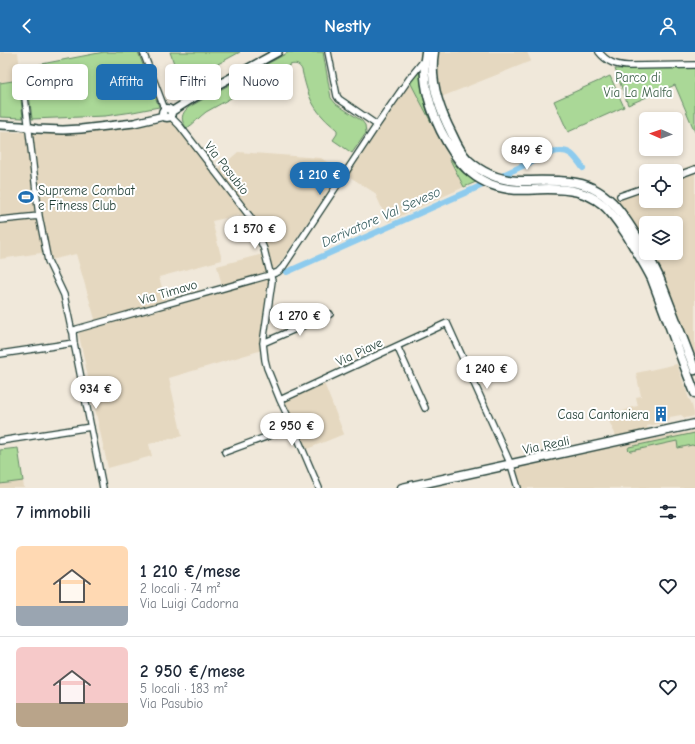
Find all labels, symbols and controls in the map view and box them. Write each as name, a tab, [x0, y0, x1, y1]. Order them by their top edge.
icon: back	[16, 15, 38, 37]
icon: person	[657, 15, 679, 37]
text: Nestly	[324, 16, 371, 37]
chip: Compra	[12, 64, 88, 100]
chip: Affitta	[96, 64, 157, 100]
chip: Filtri	[165, 64, 221, 100]
chip: Nuovo	[229, 64, 293, 100]
park label: Parco di Via La Malfa	[604, 70, 672, 100]
north arrow	[639, 112, 683, 156]
map controls	[639, 112, 683, 260]
pin: 849 €	[499, 137, 555, 171]
street label: Via Pasubio	[202, 138, 252, 198]
text: 849 €	[510, 142, 544, 157]
pin: 1 210 €	[283, 162, 357, 196]
button: locate	[639, 164, 683, 208]
text: 1 210 €	[299, 167, 341, 182]
place label: Supreme Combat e Fitness Club	[38, 183, 136, 213]
water label: Derivatore Val Seveso	[319, 183, 443, 251]
sports icon: Supreme Combat e Fitness Club	[17, 188, 35, 206]
pin: 1 570 €	[218, 216, 292, 250]
button: layers	[639, 216, 683, 260]
text: 1 570 €	[233, 221, 277, 236]
street label: Via Timavo	[137, 276, 199, 308]
pin: 1 270 €	[263, 303, 337, 337]
text: 1 270 €	[279, 308, 321, 323]
street label: Via Piave	[333, 335, 385, 369]
pin: 1 240 €	[450, 356, 524, 390]
text: 1 240 €	[466, 361, 508, 376]
pin: 934 €	[68, 376, 124, 410]
text: 934 €	[80, 381, 112, 396]
building icon: Casa Cantoniera	[652, 405, 670, 423]
place label: Casa Cantoniera	[558, 407, 649, 422]
pin: 2 950 €	[255, 413, 329, 447]
text: 2 950 €	[269, 418, 315, 433]
street label: Via Reali	[521, 433, 571, 457]
icon: filters	[657, 501, 679, 523]
text: 7 immobili	[16, 503, 91, 522]
icon: home	[48, 562, 96, 610]
text: 1 210 €/mese	[140, 562, 240, 581]
icon: heart	[657, 575, 679, 597]
text: 2 locali · 74 m²	[140, 581, 220, 596]
text: Via Luigi Cadorna	[140, 596, 239, 611]
text: 2 950 €/mese	[140, 662, 245, 681]
icon: home	[48, 663, 96, 711]
icon: heart	[657, 676, 679, 698]
text: 5 locali · 183 m²	[140, 681, 228, 696]
text: Via Pasubio	[140, 696, 203, 711]

